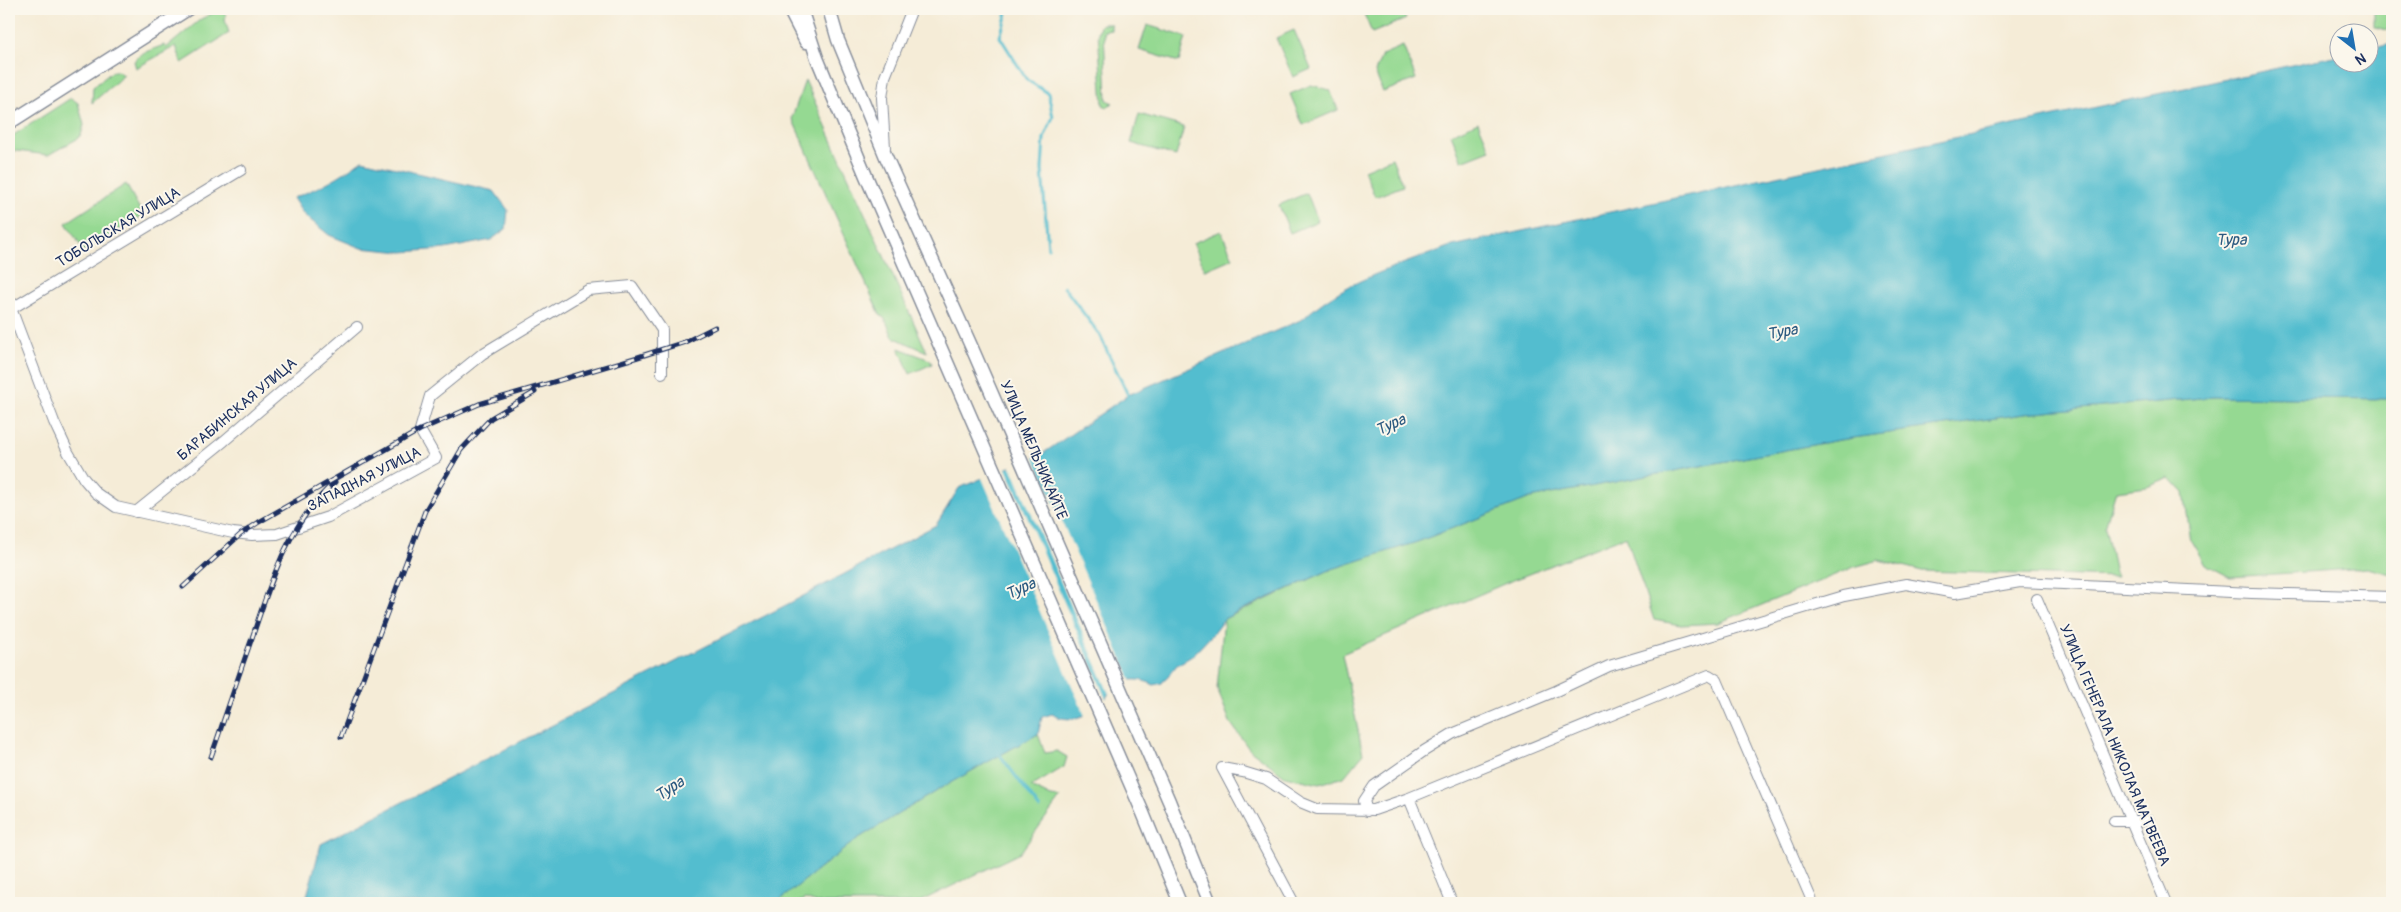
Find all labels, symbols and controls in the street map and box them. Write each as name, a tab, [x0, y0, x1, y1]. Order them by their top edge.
north arrow	[2328, 22, 2378, 72]
text: N	[2352, 49, 2369, 68]
street label: ТОБОЛЬСКАЯ УЛИЦА	[53, 183, 184, 272]
water label: Тура	[2216, 230, 2248, 250]
water label: Тура	[1765, 319, 1801, 345]
street label: БАРАБИНСКАЯ УЛИЦА	[174, 354, 301, 465]
street label: УЛИЦА МЕЛЬНИКАЙТЕ	[996, 378, 1072, 523]
water label: Тура	[1372, 409, 1410, 440]
street label: ЗАПАДНАЯ УЛИЦА	[304, 442, 424, 516]
water label: Тура	[1002, 573, 1040, 604]
street label: УЛИЦА ГЕНЕРАЛА НИКОЛАЯ МАТВЕЕВА	[2055, 622, 2174, 869]
water label: Тура	[651, 771, 689, 806]

